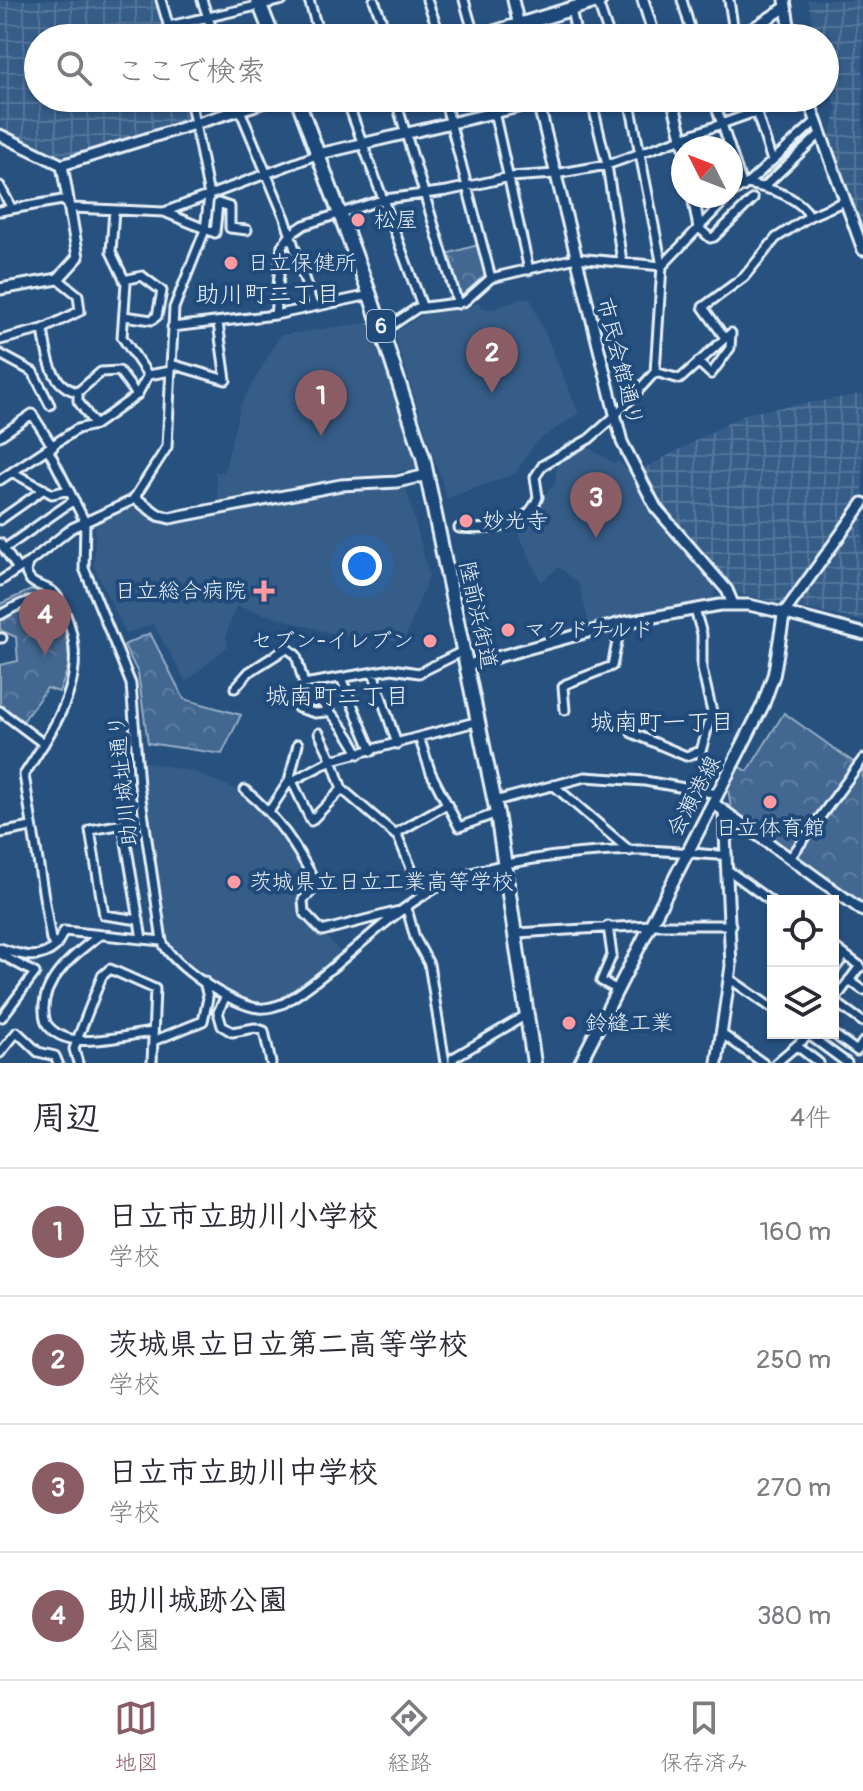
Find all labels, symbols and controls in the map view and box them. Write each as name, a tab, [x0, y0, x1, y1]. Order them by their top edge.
search box	[24, 24, 839, 112]
icon: search	[52, 46, 96, 90]
text: ここで検索	[116, 53, 266, 90]
north arrow	[671, 136, 743, 208]
place label: 松屋	[374, 206, 418, 234]
marker: 松屋	[349, 211, 367, 229]
place label: 日立保健所	[247, 249, 357, 277]
marker: 日立保健所	[222, 254, 240, 272]
district label: 助川町二丁目	[196, 280, 340, 309]
street label: 市民会館通り	[590, 295, 650, 429]
road number: 6	[367, 310, 395, 342]
pin: 2	[466, 327, 518, 393]
pin: 1	[295, 370, 347, 436]
pin: 3	[570, 472, 622, 538]
place label: 妙光寺	[482, 507, 548, 535]
marker: 妙光寺	[457, 512, 475, 530]
your location	[342, 546, 382, 586]
street label: 陸前浜街道	[453, 558, 503, 672]
place label: 日立総合病院	[114, 577, 246, 605]
marker: 日立総合病院	[253, 580, 275, 602]
pin: 4	[19, 589, 71, 655]
place label: マクドナルド	[524, 616, 654, 644]
marker: マクドナルド	[499, 621, 517, 639]
place label: セブン-イレブン	[251, 627, 414, 655]
marker: セブン-イレブン	[421, 632, 439, 650]
district label: 城南町二丁目	[265, 682, 409, 711]
district label: 城南町一丁目	[590, 708, 734, 737]
street label: 助川城址通り	[102, 713, 144, 847]
street label: 会瀬港線	[661, 751, 727, 841]
marker: 日立体育館	[761, 793, 779, 811]
place label: 日立体育館	[715, 814, 825, 842]
place label: 茨城県立日立工業高等学校	[250, 868, 514, 896]
marker: 茨城県立日立工業高等学校	[225, 873, 243, 891]
map controls	[767, 895, 839, 1039]
button: locate	[767, 895, 839, 967]
button: layers	[767, 967, 839, 1039]
place label: 鈴縫工業	[585, 1009, 673, 1037]
marker: 鈴縫工業	[560, 1014, 578, 1032]
text: 周辺	[32, 1097, 100, 1140]
text: 4件	[790, 1102, 831, 1134]
text: 日立市立助川小学校	[108, 1198, 378, 1235]
text: 1	[53, 1216, 63, 1248]
text: 160 m	[759, 1216, 831, 1248]
text: 学校	[108, 1241, 160, 1273]
text: 茨城県立日立第二高等学校	[108, 1326, 468, 1363]
text: 2	[51, 1344, 65, 1376]
text: 250 m	[756, 1344, 831, 1376]
text: 学校	[108, 1369, 160, 1401]
text: 日立市立助川中学校	[108, 1454, 378, 1491]
text: 3	[51, 1472, 65, 1504]
text: 270 m	[756, 1472, 831, 1504]
text: 学校	[108, 1497, 160, 1529]
text: 助川城跡公園	[108, 1582, 288, 1619]
text: 4	[50, 1600, 66, 1632]
text: 380 m	[757, 1600, 831, 1632]
text: 公園	[108, 1625, 160, 1657]
tab: 地図	[114, 1696, 159, 1777]
tab: 経路	[387, 1696, 432, 1777]
tab: 保存済み	[660, 1696, 749, 1777]

